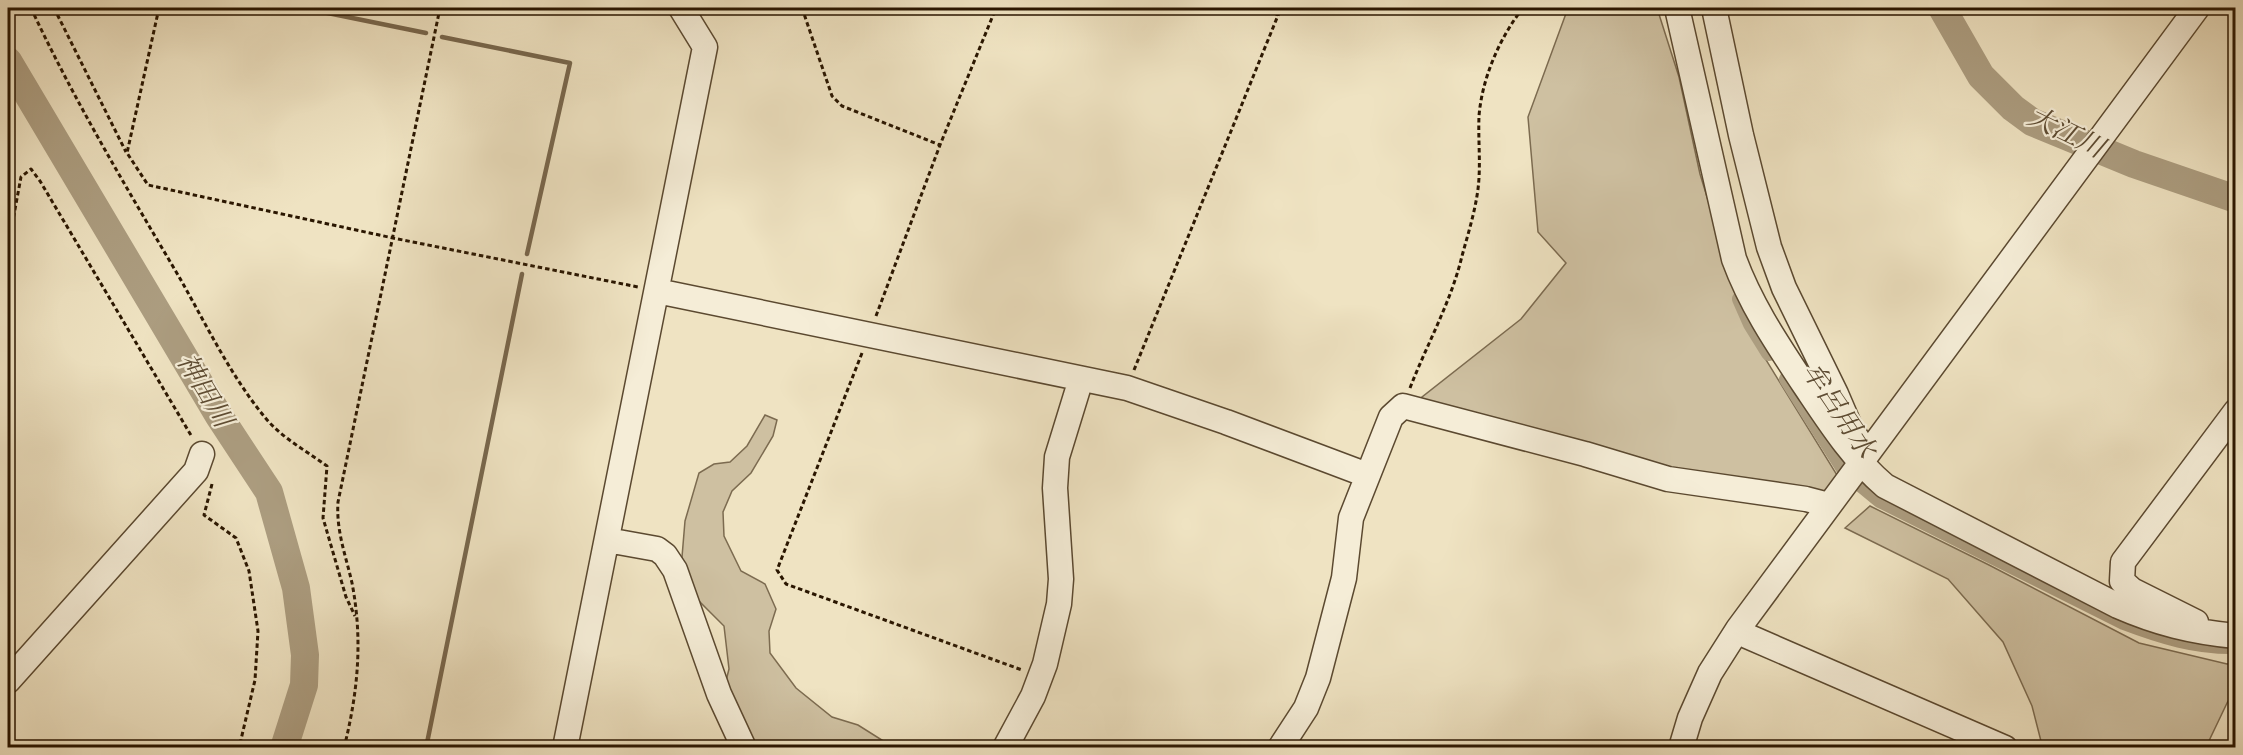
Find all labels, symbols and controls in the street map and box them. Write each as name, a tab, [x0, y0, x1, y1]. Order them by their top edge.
water label: 大江川	[2020, 99, 2113, 171]
water label: 神田川	[165, 347, 242, 439]
water label: 牟呂用水	[1791, 356, 1885, 470]

